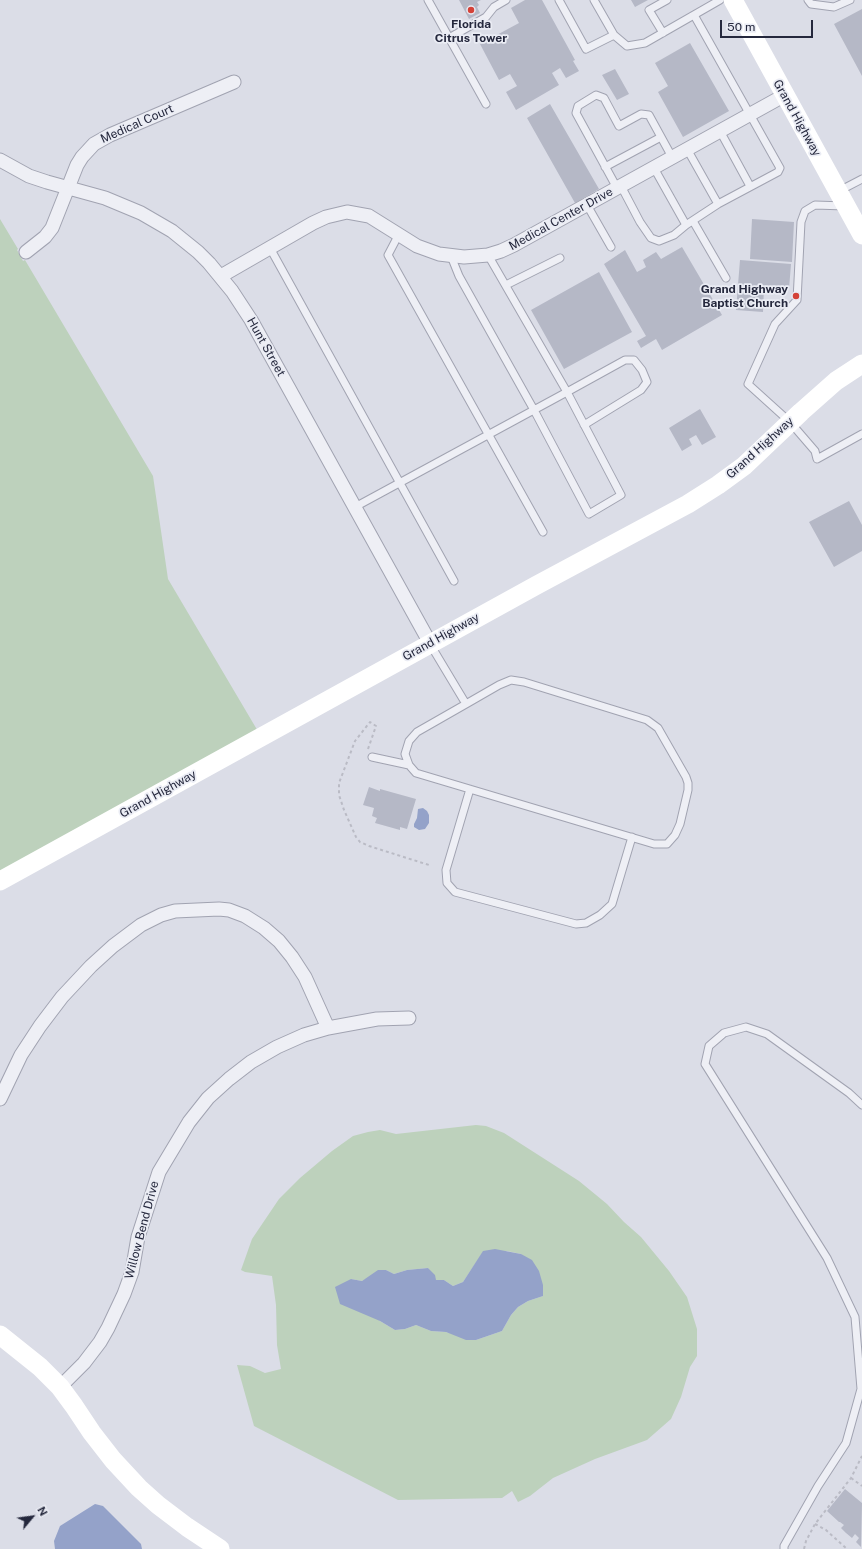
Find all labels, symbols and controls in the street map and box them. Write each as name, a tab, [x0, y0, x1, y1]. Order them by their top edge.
marker: Florida Citrus Tower	[466, 5, 476, 15]
scale bar	[722, 12, 815, 38]
place label: Florida Citrus Tower	[435, 17, 507, 45]
text: 50 m	[727, 20, 755, 34]
street label: Grand Highway	[770, 77, 824, 159]
street label: Medical Court	[98, 101, 176, 147]
street label: Medical Center Drive	[507, 184, 615, 254]
place label: Grand Highway Baptist Church	[701, 282, 788, 310]
marker: Grand Highway Baptist Church	[791, 291, 801, 301]
street label: Hunt Street	[244, 315, 288, 379]
street label: Grand Highway	[723, 414, 797, 482]
street label: Grand Highway	[400, 610, 482, 664]
street label: Grand Highway	[117, 767, 199, 821]
street label: Willow Bend Drive	[122, 1179, 162, 1281]
north arrow	[12, 1497, 52, 1537]
text: N	[35, 1505, 50, 1518]

